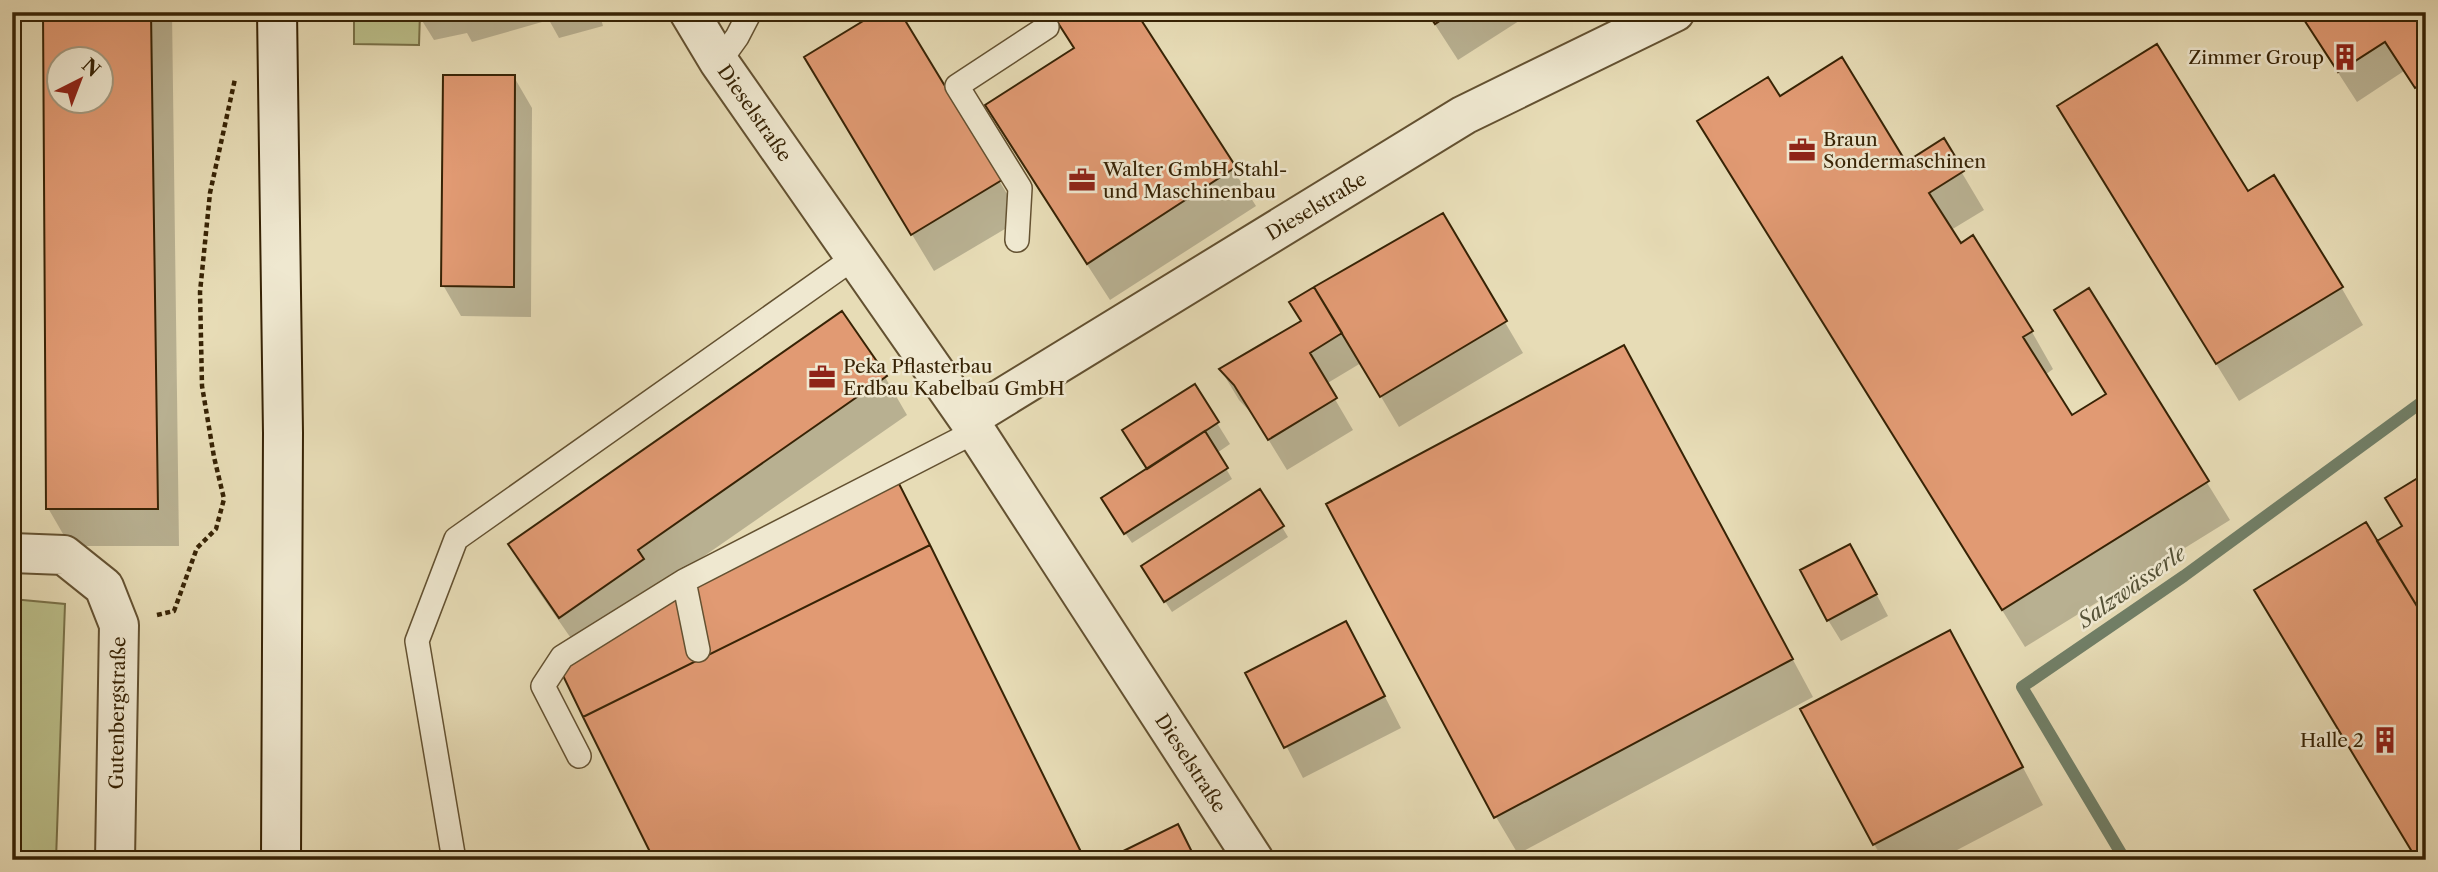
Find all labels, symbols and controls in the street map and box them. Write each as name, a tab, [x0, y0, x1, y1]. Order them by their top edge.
building icon: Zimmer Group	[2330, 42, 2360, 72]
north arrow	[46, 46, 116, 116]
place label: Zimmer Group	[2189, 46, 2324, 69]
text: N	[77, 54, 105, 82]
street label: Dieselstraße	[713, 60, 796, 166]
place label: Braun Sondermaschinen	[1823, 128, 1986, 173]
office icon: Braun Sondermaschinen	[1787, 135, 1817, 165]
place label: Walter GmbH Stahl- und Maschinenbau	[1102, 158, 1288, 203]
office icon: Walter GmbH Stahl- und Maschinenbau	[1067, 165, 1097, 195]
street label: Dieselstraße	[1262, 167, 1371, 245]
place label: Peka Pflasterbau Erdbau Kabelbau GmbH	[843, 355, 1065, 400]
office icon: Peka Pflasterbau Erdbau Kabelbau GmbH	[807, 362, 837, 392]
water label: Salzwässerle	[2071, 540, 2191, 634]
street label: Gutenbergstraße	[105, 636, 130, 790]
street label: Dieselstraße	[1150, 710, 1231, 817]
building icon: Halle 2	[2370, 725, 2400, 755]
place label: Halle 2	[2300, 729, 2364, 752]

